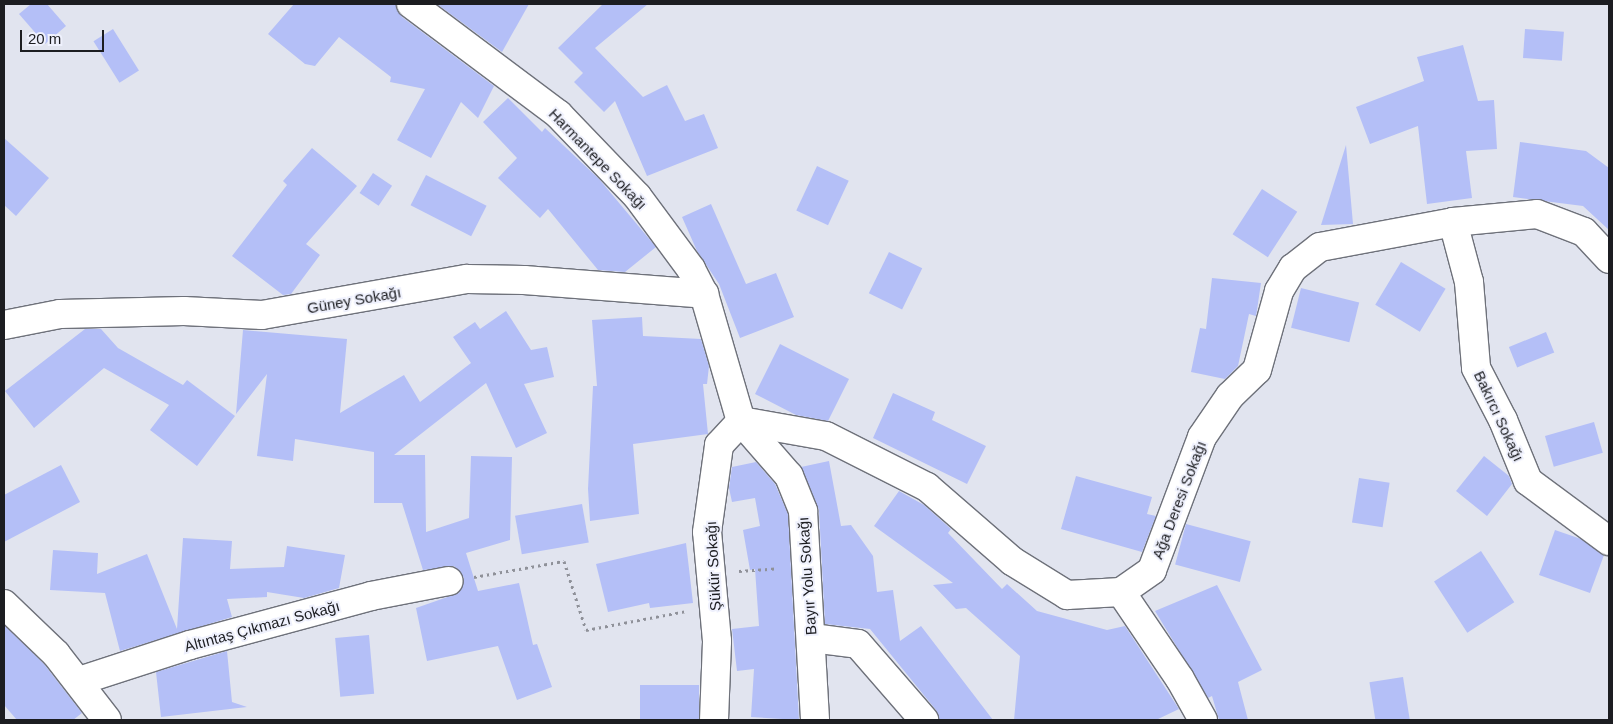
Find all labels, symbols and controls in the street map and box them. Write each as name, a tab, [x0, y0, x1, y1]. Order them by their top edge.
scale bar	[22, 20, 106, 52]
text: 20 m	[28, 30, 61, 47]
street label: Harmantepe Sokağı	[545, 105, 651, 213]
street label: Güney Sokağı	[306, 283, 402, 317]
street label: Bakırcı Sokağı	[1470, 368, 1528, 464]
street label: Ağa Deresi Sokağı	[1148, 438, 1210, 562]
street label: Bayır Yolu Sokağı	[794, 516, 820, 636]
street label: Şükür Sokağı	[702, 521, 724, 611]
street label: Altıntaş Çıkmazı Sokağı	[182, 597, 342, 655]

